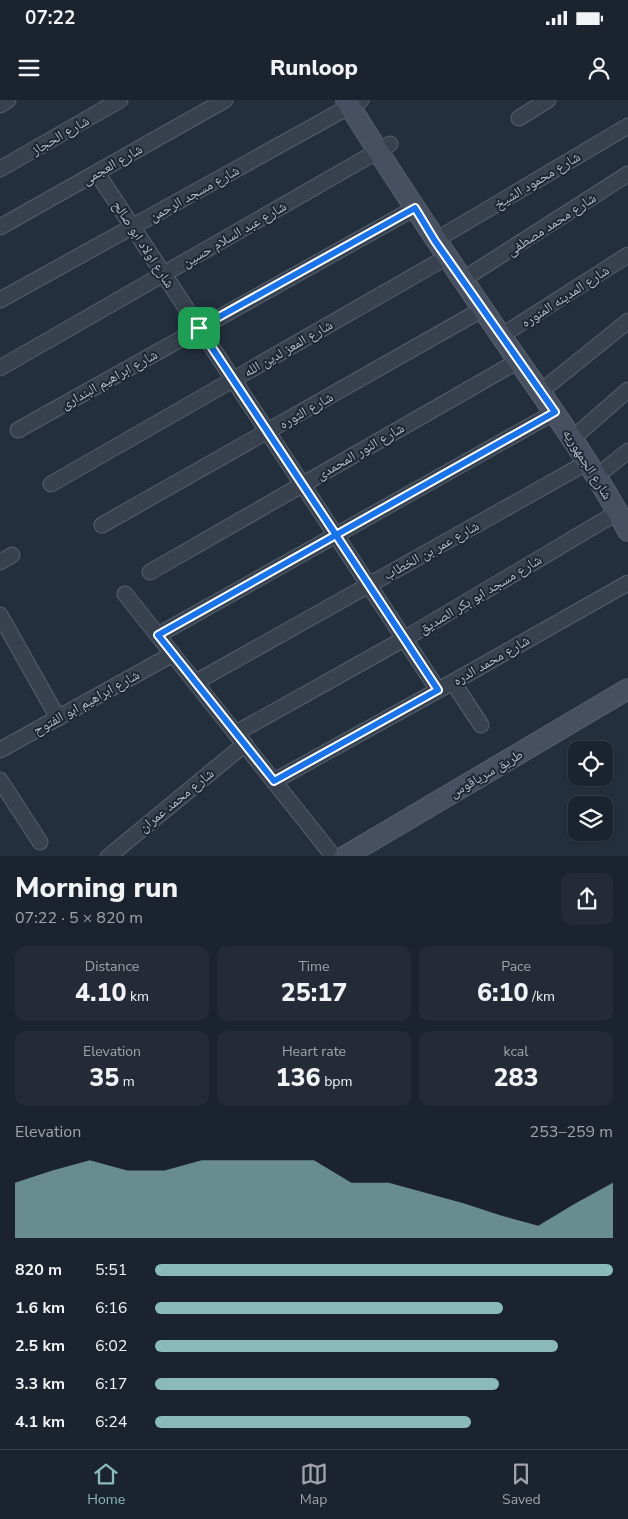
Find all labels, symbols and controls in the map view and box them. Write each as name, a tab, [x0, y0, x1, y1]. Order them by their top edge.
text: 07:22	[25, 5, 75, 31]
text: Runloop	[270, 53, 358, 83]
icon: menu	[15, 54, 43, 82]
icon: person	[585, 54, 613, 82]
street label: شارع الحجاز	[27, 111, 93, 160]
street label: شارع العجمى	[78, 139, 146, 189]
street label: شارع محمود الشيخ	[491, 147, 584, 214]
street label: شارع مسجد الرحمن	[146, 161, 243, 226]
street label: شارع محمد مصطفى	[503, 188, 600, 260]
street label: شارع اولاد ابو صالح	[108, 197, 179, 292]
street label: شارع عبد السلام حسين	[179, 197, 290, 272]
street label: شارع المدينه المنوره	[517, 261, 613, 332]
pin	[178, 307, 220, 349]
icon: arrive	[185, 314, 213, 342]
street label: شارع المعز لدين الله	[240, 315, 336, 382]
street label: شارع ابراهيم البندارى	[57, 345, 161, 414]
street label: شارع الثوره	[276, 387, 337, 433]
street label: شارع النور المحمدى	[313, 419, 408, 484]
street label: شارع الجمهوريه	[558, 425, 617, 503]
street label: شارع عمر بن الخطاب	[380, 516, 483, 585]
street label: شارع مسجد ابو بكر الصديق	[415, 550, 545, 639]
street label: شارع محمد الدره	[449, 631, 533, 690]
street label: شارع ابراهيم ابو الفتوح	[30, 665, 143, 740]
map controls	[568, 741, 613, 841]
button: locate	[568, 741, 613, 786]
street label: طريق سرياقوس	[446, 745, 527, 802]
street label: شارع محمد عمران	[135, 764, 218, 837]
button: layers	[568, 796, 613, 841]
text: Morning run	[15, 869, 178, 907]
button: share	[561, 873, 613, 925]
text: 07:22 · 5 × 820 m	[15, 907, 143, 929]
text: Distance	[85, 957, 139, 976]
text: Time	[298, 957, 330, 976]
text: Pace	[501, 957, 531, 976]
text: 4.10	[75, 976, 126, 1010]
text: 25:17	[281, 976, 347, 1010]
text: 6:10	[477, 976, 529, 1010]
text: km	[126, 987, 149, 1006]
text: /km	[529, 987, 555, 1006]
text: Elevation	[83, 1042, 141, 1061]
text: Heart rate	[282, 1042, 346, 1061]
text: kcal	[504, 1042, 528, 1061]
text: 35	[89, 1061, 119, 1095]
text: 136	[276, 1061, 321, 1095]
text: 283	[493, 1061, 539, 1095]
text: m	[119, 1072, 135, 1091]
text: bpm	[321, 1072, 352, 1091]
text: Elevation	[15, 1121, 81, 1143]
text: 253–259 m	[530, 1121, 613, 1143]
text: 820 m	[15, 1259, 62, 1281]
text: 5:51	[95, 1259, 127, 1281]
text: 1.6 km	[15, 1297, 65, 1319]
text: 6:16	[95, 1297, 127, 1319]
text: 2.5 km	[15, 1335, 65, 1357]
text: 6:02	[95, 1335, 127, 1357]
text: 3.3 km	[15, 1373, 65, 1395]
text: 6:17	[95, 1373, 127, 1395]
text: 4.1 km	[15, 1411, 65, 1433]
text: 6:24	[95, 1411, 127, 1433]
tab: Home	[87, 1460, 125, 1509]
tab: Map	[300, 1460, 328, 1509]
tab: Saved	[502, 1460, 541, 1509]

